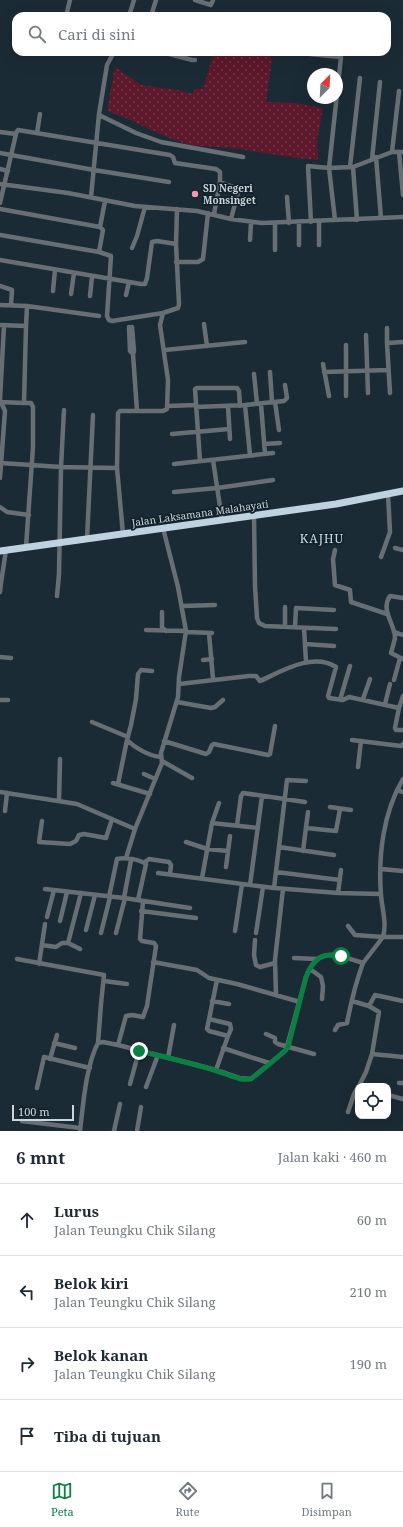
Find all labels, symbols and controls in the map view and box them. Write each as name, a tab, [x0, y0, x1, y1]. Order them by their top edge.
search box	[12, 12, 391, 56]
icon: search	[26, 23, 48, 45]
text: Cari di sini	[58, 24, 135, 44]
north arrow	[307, 68, 343, 104]
place label: SD Negeri Monsinget	[203, 181, 256, 207]
marker: SD Negeri Monsinget	[190, 189, 200, 199]
street label: Jalan Laksamana Malahayati	[130, 496, 270, 530]
district label: KAJHU	[300, 530, 344, 547]
route start	[332, 947, 350, 965]
route end	[130, 1042, 148, 1060]
map controls	[355, 1083, 391, 1119]
button: locate	[355, 1083, 391, 1119]
scale bar	[12, 1103, 74, 1122]
text: 100 m	[18, 1104, 50, 1119]
text: 6 mnt	[16, 1146, 65, 1169]
text: Jalan kaki · 460 m	[278, 1148, 387, 1166]
text: Lurus	[54, 1201, 99, 1221]
icon: ahead	[16, 1209, 38, 1231]
text: 60 m	[357, 1211, 387, 1229]
text: Jalan Teungku Chik Silang	[54, 1221, 216, 1239]
text: Belok kiri	[54, 1273, 129, 1293]
icon: left	[16, 1281, 38, 1303]
text: 210 m	[350, 1283, 387, 1301]
text: Jalan Teungku Chik Silang	[54, 1293, 216, 1311]
text: Belok kanan	[54, 1345, 148, 1365]
icon: right	[16, 1353, 38, 1375]
text: 190 m	[350, 1355, 387, 1373]
text: Jalan Teungku Chik Silang	[54, 1365, 216, 1383]
icon: arrive	[16, 1425, 38, 1447]
text: Tiba di tujuan	[54, 1426, 161, 1446]
tab: Peta	[51, 1480, 74, 1519]
tab: Rute	[176, 1480, 200, 1519]
tab: Disimpan	[302, 1480, 352, 1519]

